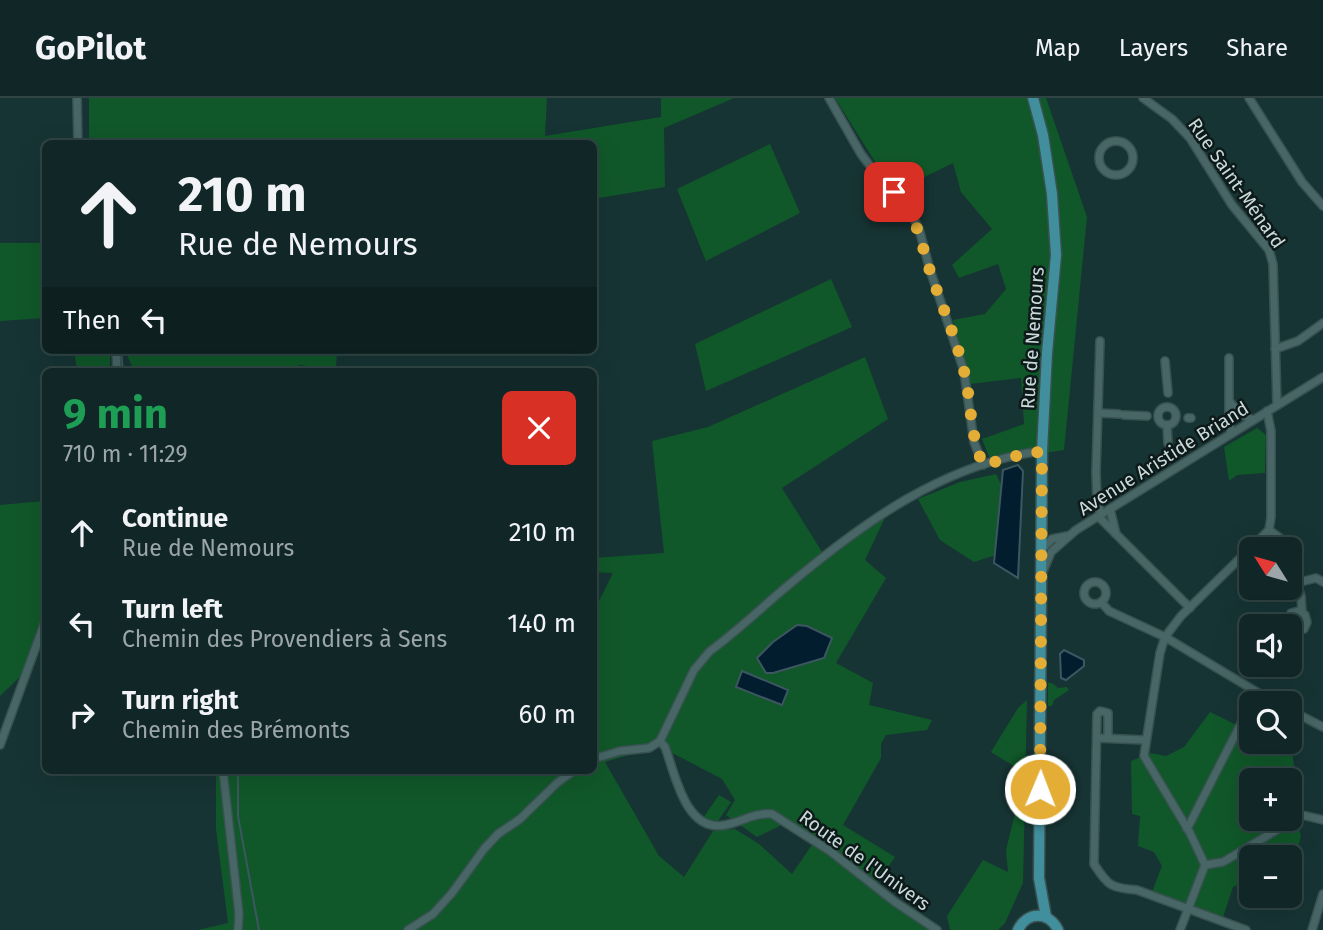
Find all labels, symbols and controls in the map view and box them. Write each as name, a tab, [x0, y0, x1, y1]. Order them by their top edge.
text: GoPilot	[35, 28, 146, 68]
text: Map	[1035, 34, 1081, 62]
text: Layers	[1119, 34, 1188, 62]
text: Share	[1226, 34, 1288, 62]
street label: Rue Saint-Ménard	[1183, 114, 1290, 253]
pin	[864, 162, 924, 222]
text: 210 m	[178, 165, 307, 224]
icon: ahead	[63, 168, 154, 259]
icon: arrive	[875, 173, 913, 211]
text: Rue de Nemours	[178, 225, 418, 263]
street label: Rue de Nemours	[1016, 266, 1049, 410]
icon: left	[135, 301, 173, 339]
text: Then	[63, 305, 121, 336]
text: 9 min	[63, 389, 168, 439]
button: close	[502, 391, 576, 465]
street label: Avenue Aristide Briand	[1074, 397, 1253, 520]
text: 710 m · 11:29	[63, 440, 187, 468]
text: Continue	[122, 503, 228, 534]
icon: ahead	[63, 514, 101, 552]
text: 210 m	[509, 517, 576, 548]
text: Rue de Nemours	[122, 534, 294, 562]
north arrow	[1239, 537, 1302, 600]
map controls	[1239, 537, 1302, 908]
text: Turn left	[122, 594, 223, 625]
icon: left	[63, 605, 101, 643]
text: 140 m	[507, 608, 576, 639]
button: sound	[1239, 614, 1302, 677]
text: Chemin des Provendiers à Sens	[122, 625, 447, 653]
text: Turn right	[122, 685, 239, 716]
button: search	[1239, 691, 1302, 754]
icon: right	[63, 696, 101, 734]
text: 60 m	[518, 699, 576, 730]
text: Chemin des Brémonts	[122, 716, 350, 744]
position arrow	[1003, 752, 1077, 826]
button: +	[1239, 768, 1302, 831]
street label: Route de l'Univers	[795, 805, 935, 916]
button: −	[1239, 845, 1302, 908]

